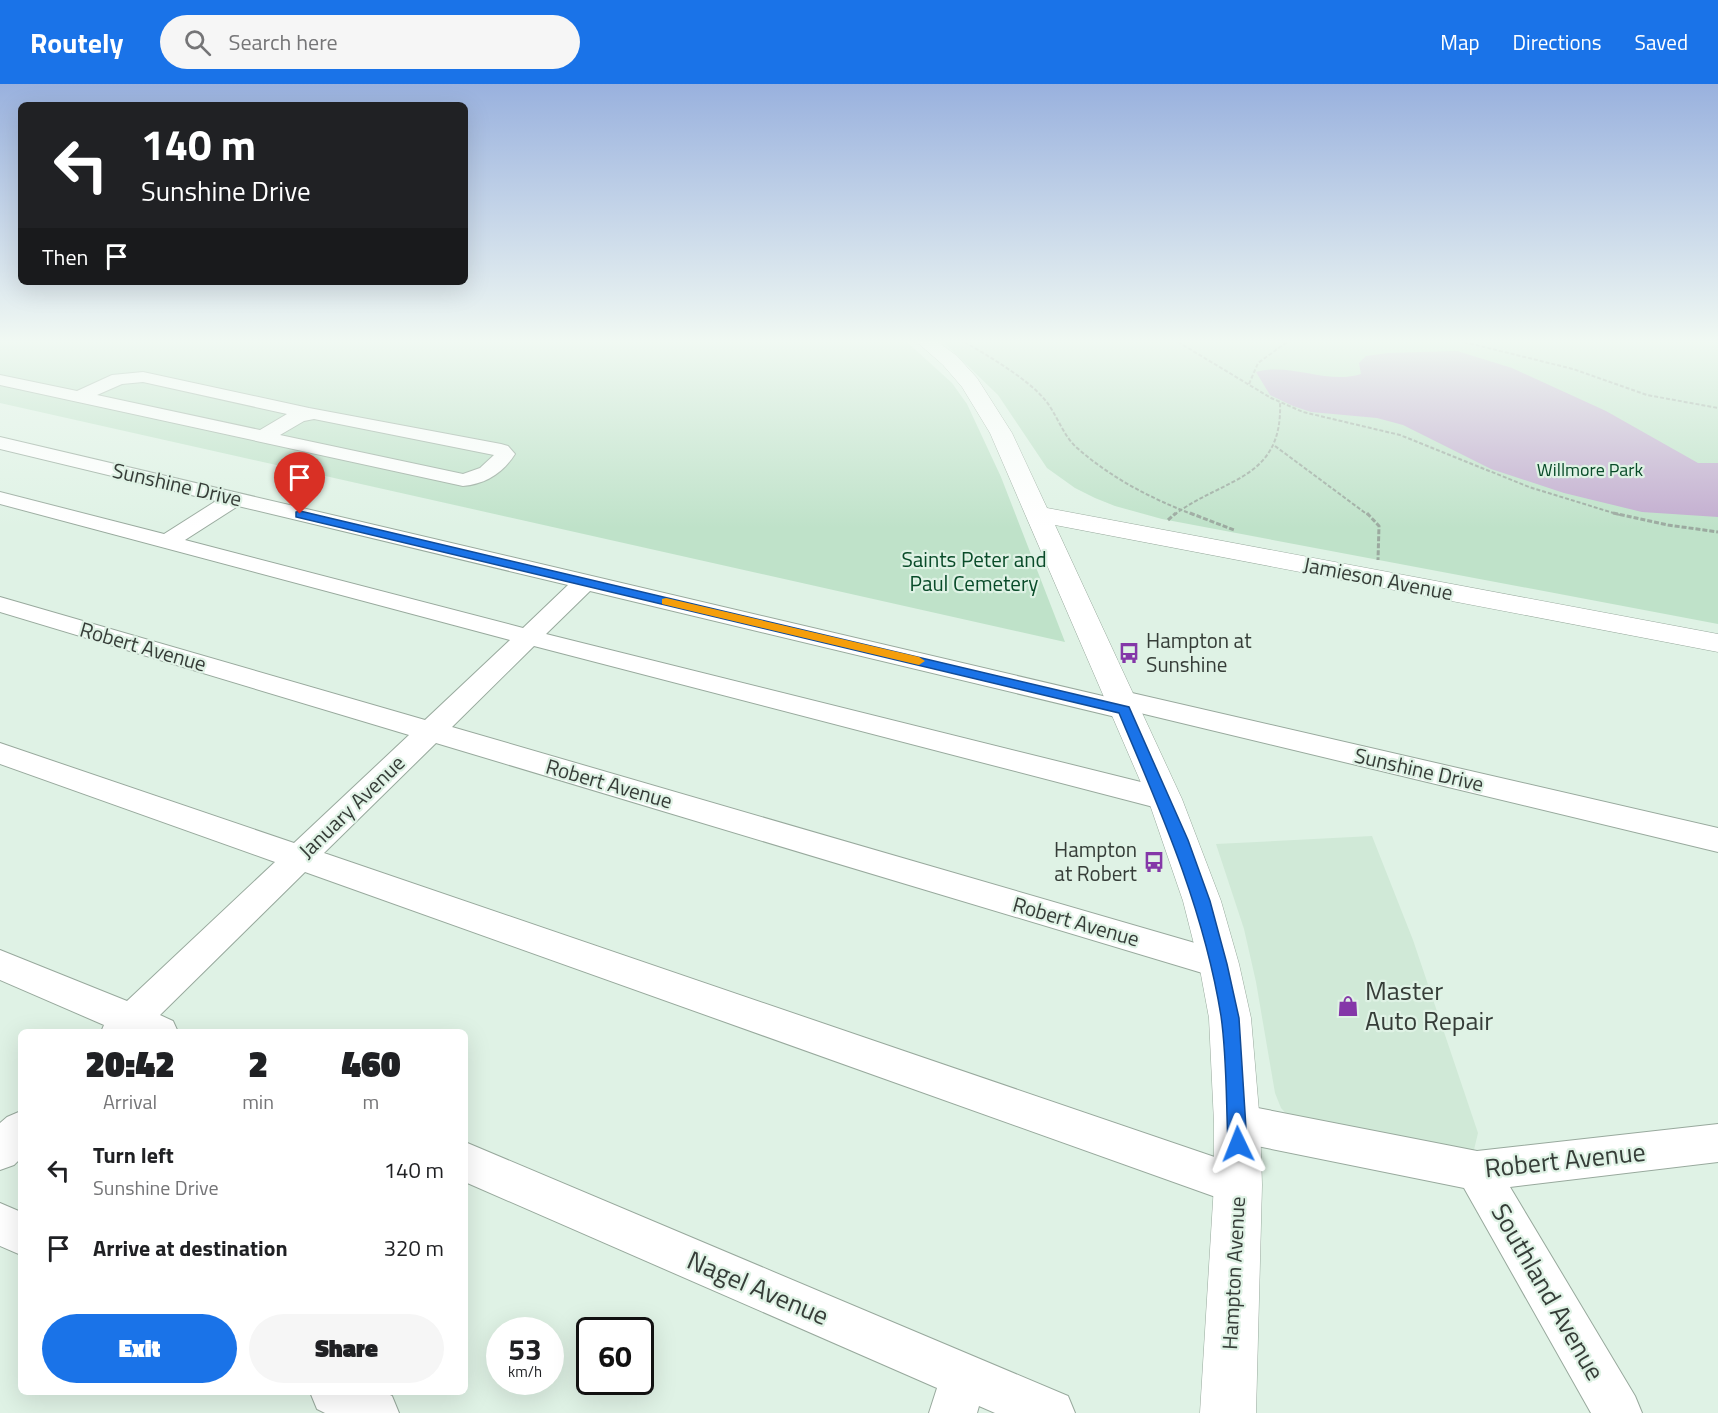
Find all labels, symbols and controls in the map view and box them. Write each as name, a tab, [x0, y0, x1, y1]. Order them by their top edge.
search box	[160, 15, 580, 69]
text: Routely	[30, 21, 124, 64]
text: Search here	[229, 25, 338, 59]
icon: search	[181, 26, 214, 59]
text: Map	[1440, 26, 1480, 58]
text: Directions	[1513, 26, 1602, 58]
text: Saved	[1635, 26, 1688, 58]
text: 140 m	[141, 112, 256, 176]
icon: left	[42, 126, 120, 204]
text: Sunshine Drive	[141, 170, 311, 211]
text: Then	[42, 240, 88, 274]
icon: arrive	[100, 240, 133, 273]
pin	[274, 452, 325, 514]
street label: Sunshine Drive	[109, 454, 245, 514]
park label: Willmore Park	[1537, 456, 1644, 483]
icon: arrive	[283, 461, 316, 494]
park label: Saints Peter and Paul Cemetery	[901, 543, 1047, 599]
street label: Jamieson Avenue	[1301, 548, 1456, 608]
street label: Robert Avenue	[76, 613, 210, 679]
place label: Hampton at Sunshine	[1146, 624, 1252, 680]
bus stop icon: Hampton at Sunshine	[1117, 641, 1141, 665]
street label: Sunshine Drive	[1351, 739, 1487, 799]
street label: January Avenue	[291, 747, 412, 865]
street label: Robert Avenue	[542, 750, 676, 816]
place label: Hampton at Robert	[1054, 833, 1138, 889]
bus stop icon: Hampton at Robert	[1142, 850, 1166, 874]
street label: Robert Avenue	[1009, 888, 1143, 954]
place label: Master Auto Repair	[1365, 971, 1493, 1040]
shop icon: Master Auto Repair	[1336, 994, 1360, 1018]
text: 20:42	[85, 1036, 175, 1091]
text: 2	[248, 1036, 268, 1091]
text: 460	[341, 1036, 401, 1091]
text: Arrival	[103, 1086, 157, 1117]
text: min	[242, 1086, 274, 1117]
text: m	[363, 1086, 379, 1117]
position arrow	[1206, 1112, 1270, 1176]
street label: Robert Avenue	[1483, 1132, 1647, 1187]
text: Turn left	[93, 1138, 174, 1172]
text: 140 m	[384, 1153, 444, 1187]
icon: left	[42, 1154, 75, 1187]
text: Sunshine Drive	[93, 1172, 219, 1203]
street label: Hampton Avenue	[1213, 1196, 1253, 1350]
street label: Southland Avenue	[1482, 1196, 1615, 1387]
text: Arrive at destination	[93, 1231, 288, 1265]
text: 320 m	[384, 1231, 444, 1265]
icon: arrive	[42, 1232, 75, 1265]
street label: Nagel Avenue	[681, 1240, 835, 1335]
button: Exit	[42, 1314, 237, 1383]
button: Share	[249, 1314, 444, 1383]
speed limit sign: 60	[576, 1317, 654, 1395]
text: 53	[508, 1326, 542, 1372]
text: km/h	[508, 1360, 542, 1383]

